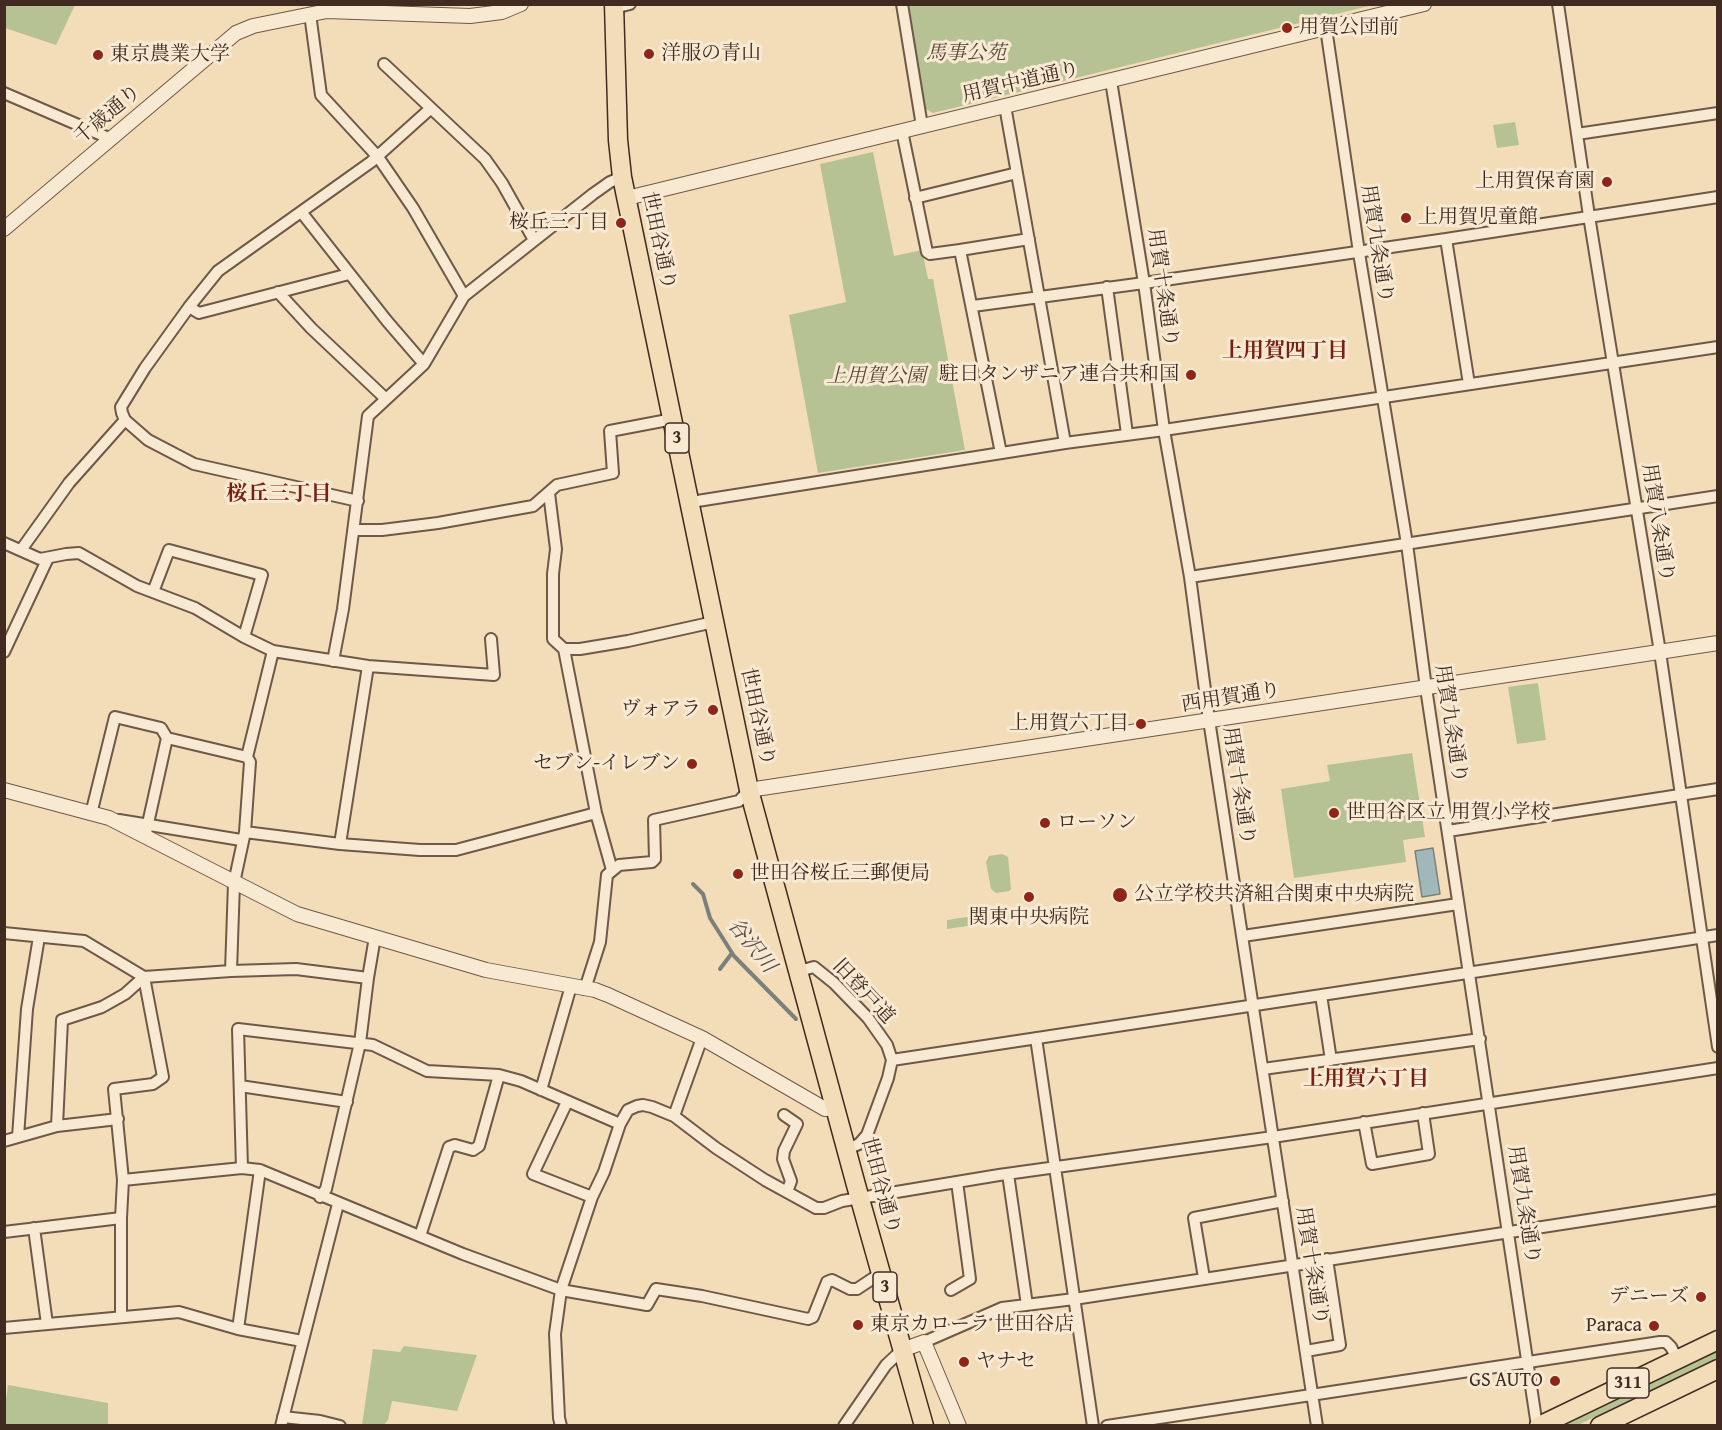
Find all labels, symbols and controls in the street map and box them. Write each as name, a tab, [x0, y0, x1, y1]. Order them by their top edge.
place label: 用賀公団前	[1299, 16, 1399, 40]
marker: 用賀公団前	[1280, 21, 1294, 35]
place label: 洋服の青山	[661, 42, 761, 66]
park label: 馬事公苑	[926, 42, 1006, 66]
place label: 東京農業大学	[110, 43, 230, 67]
marker: 洋服の青山	[642, 47, 656, 61]
marker: 東京農業大学	[91, 48, 105, 62]
street label: 用賀中道通り	[960, 58, 1082, 108]
street label: 千歳通り	[70, 80, 146, 150]
place label: 上用賀保育園	[1475, 170, 1595, 194]
marker: 上用賀保育園	[1600, 175, 1614, 189]
street label: 用賀九条通り	[1355, 183, 1397, 305]
street label: 世田谷通り	[636, 190, 680, 292]
place label: 上用賀児童館	[1418, 206, 1538, 230]
place label: 桜丘三丁目	[509, 211, 609, 235]
marker: 上用賀児童館	[1399, 211, 1413, 225]
marker: 桜丘三丁目	[614, 216, 628, 230]
street label: 用賀十条通り	[1142, 227, 1182, 349]
district label: 上用賀四丁目	[1222, 339, 1348, 365]
place label: 駐日タンザニア連合共和国	[939, 363, 1179, 387]
park label: 上用賀公園	[826, 365, 926, 389]
marker: 駐日タンザニア連合共和国	[1184, 368, 1198, 382]
road number: 3	[665, 423, 689, 453]
street label: 用賀八条通り	[1636, 462, 1678, 584]
district label: 桜丘三丁目	[227, 482, 331, 508]
street label: 用賀九条通り	[1429, 663, 1471, 785]
street label: 世田谷通り	[735, 666, 779, 768]
street label: 西用賀通り	[1180, 678, 1282, 718]
place label: ヴォアラ	[621, 698, 701, 722]
marker: ヴォアラ	[706, 703, 720, 717]
place label: 上用賀六丁目	[1009, 712, 1129, 736]
marker: 上用賀六丁目	[1134, 717, 1148, 731]
street label: 用賀十条通り	[1217, 725, 1259, 847]
place label: セブン-イレブン	[533, 752, 680, 776]
marker: セブン-イレブン	[685, 757, 699, 771]
place label: 世田谷区立 用賀小学校	[1346, 801, 1550, 825]
marker: 世田谷区立 用賀小学校	[1327, 806, 1341, 820]
place label: ローソン	[1057, 811, 1137, 835]
marker: ローソン	[1038, 816, 1052, 830]
place label: 世田谷桜丘三郵便局	[750, 862, 930, 886]
marker: 世田谷桜丘三郵便局	[731, 867, 745, 881]
place label: 公立学校共済組合関東中央病院	[1134, 883, 1414, 907]
marker: 公立学校共済組合関東中央病院	[1111, 886, 1129, 904]
marker: 関東中央病院	[1022, 890, 1036, 904]
place label: 関東中央病院	[969, 906, 1089, 930]
water label: 谷沢川	[721, 914, 781, 978]
street label: 旧登戸道	[827, 955, 899, 1029]
district label: 上用賀六丁目	[1303, 1067, 1429, 1093]
street label: 世田谷通り	[855, 1135, 905, 1237]
street label: 用賀九条通り	[1502, 1144, 1544, 1266]
street label: 用賀十条通り	[1290, 1205, 1332, 1327]
road number: 3	[873, 1272, 897, 1302]
place label: デニーズ	[1609, 1285, 1689, 1309]
marker: デニーズ	[1694, 1290, 1708, 1304]
place label: 東京カローラ 世田谷店	[870, 1313, 1074, 1337]
place label: Paraca	[1586, 1314, 1642, 1338]
marker: 東京カローラ 世田谷店	[851, 1318, 865, 1332]
marker: Paraca	[1647, 1319, 1661, 1333]
place label: ヤナセ	[976, 1350, 1036, 1374]
marker: ヤナセ	[957, 1355, 971, 1369]
road number: 311	[1607, 1368, 1649, 1398]
place label: GS AUTO	[1469, 1369, 1543, 1393]
marker: GS AUTO	[1548, 1374, 1562, 1388]

